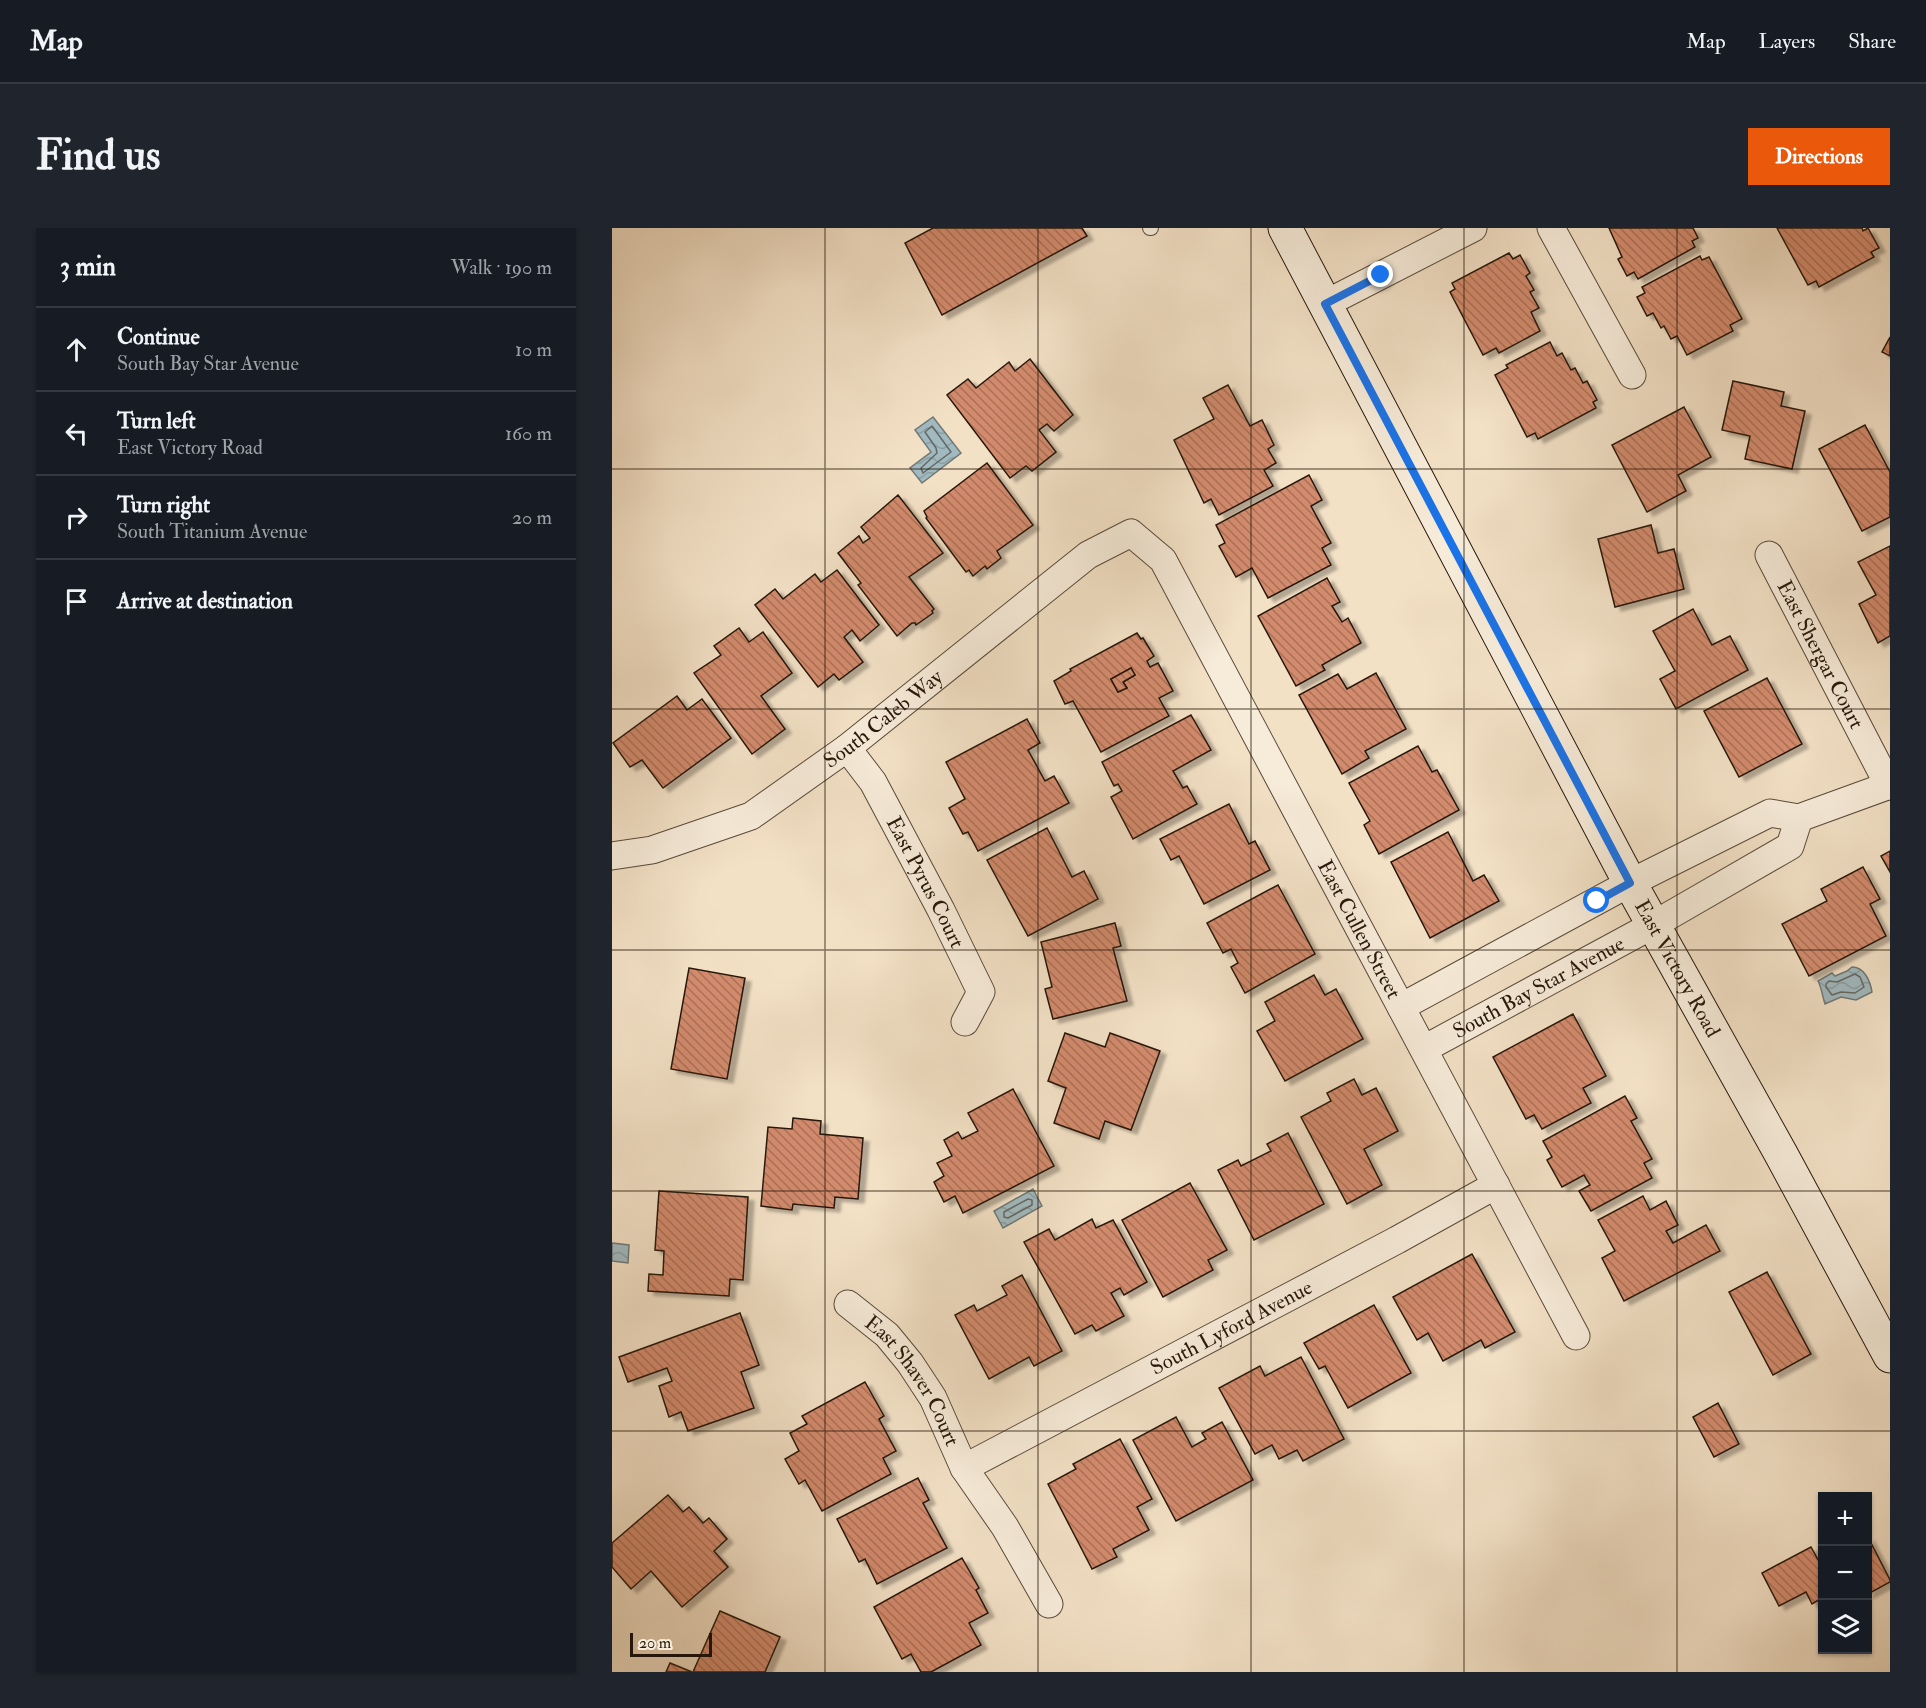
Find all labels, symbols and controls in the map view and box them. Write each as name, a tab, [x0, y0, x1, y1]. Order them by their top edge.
text: Map	[30, 24, 83, 59]
text: Map	[1686, 28, 1726, 55]
text: Layers	[1759, 28, 1815, 55]
text: Share	[1848, 28, 1896, 55]
button: Directions	[1748, 128, 1890, 185]
text: Find us	[36, 130, 160, 182]
text: 3 min	[60, 251, 116, 283]
text: Walk · 190 m	[451, 255, 552, 280]
route end	[1367, 261, 1393, 287]
text: Continue	[117, 323, 200, 351]
icon: ahead	[60, 333, 93, 366]
text: 10 m	[515, 337, 552, 362]
text: South Bay Star Avenue	[117, 351, 299, 376]
text: Turn left	[117, 407, 196, 435]
icon: left	[60, 417, 93, 450]
text: 160 m	[505, 421, 552, 446]
text: East Victory Road	[117, 435, 263, 460]
text: Turn right	[117, 491, 210, 519]
icon: right	[60, 501, 93, 534]
text: 20 m	[512, 505, 552, 530]
text: South Titanium Avenue	[117, 519, 307, 544]
street label: East Shergar Court	[1770, 576, 1870, 734]
icon: arrive	[60, 585, 93, 618]
text: Arrive at destination	[117, 587, 293, 615]
street label: South Caleb Way	[818, 663, 949, 775]
street label: East Pyrus Court	[880, 812, 971, 953]
street label: East Cullen Street	[1311, 855, 1407, 1004]
route start	[1583, 887, 1609, 913]
street label: East Victory Road	[1628, 895, 1727, 1043]
street label: South Bay Star Avenue	[1448, 930, 1629, 1045]
street label: South Lyford Avenue	[1146, 1274, 1317, 1381]
street label: East Shaver Court	[859, 1309, 966, 1451]
map controls	[1818, 1492, 1872, 1654]
button: +	[1818, 1492, 1872, 1546]
button: −	[1818, 1546, 1872, 1600]
button: layers	[1818, 1600, 1872, 1654]
scale bar	[630, 1630, 712, 1658]
text: 20 m	[639, 1633, 671, 1653]

